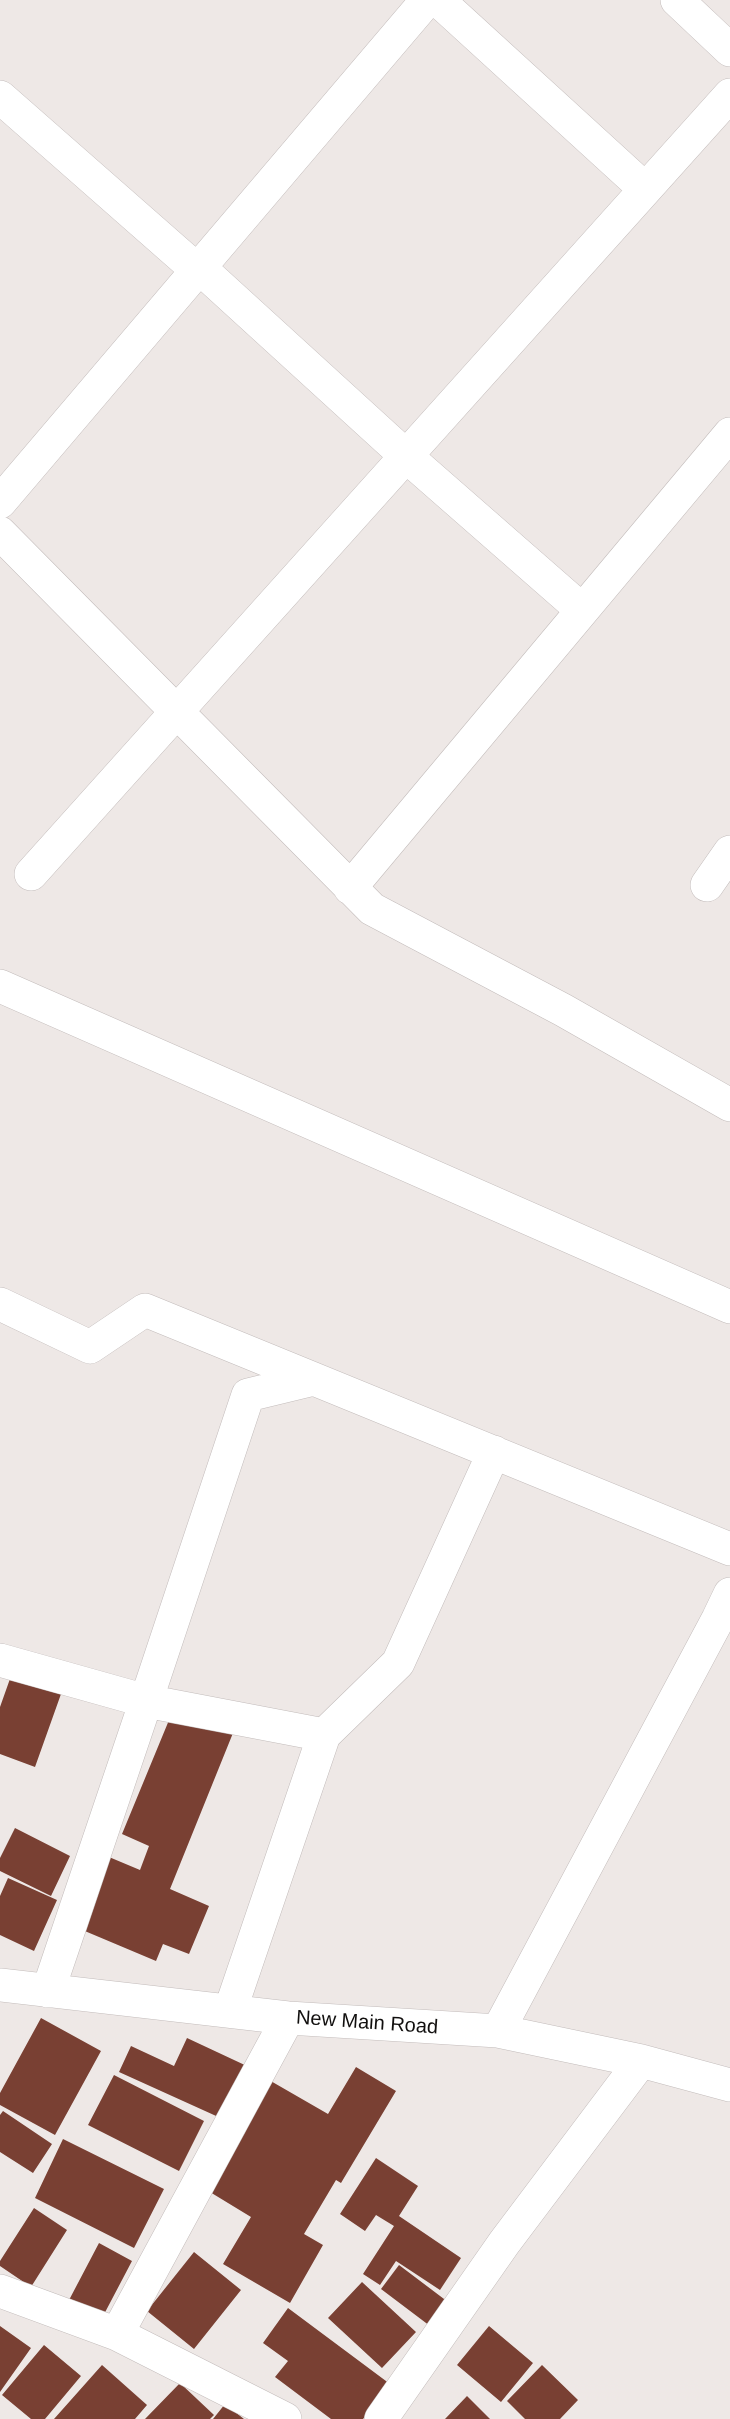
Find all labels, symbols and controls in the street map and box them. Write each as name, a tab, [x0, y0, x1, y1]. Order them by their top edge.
street label: New Main Road	[295, 2006, 439, 2040]

